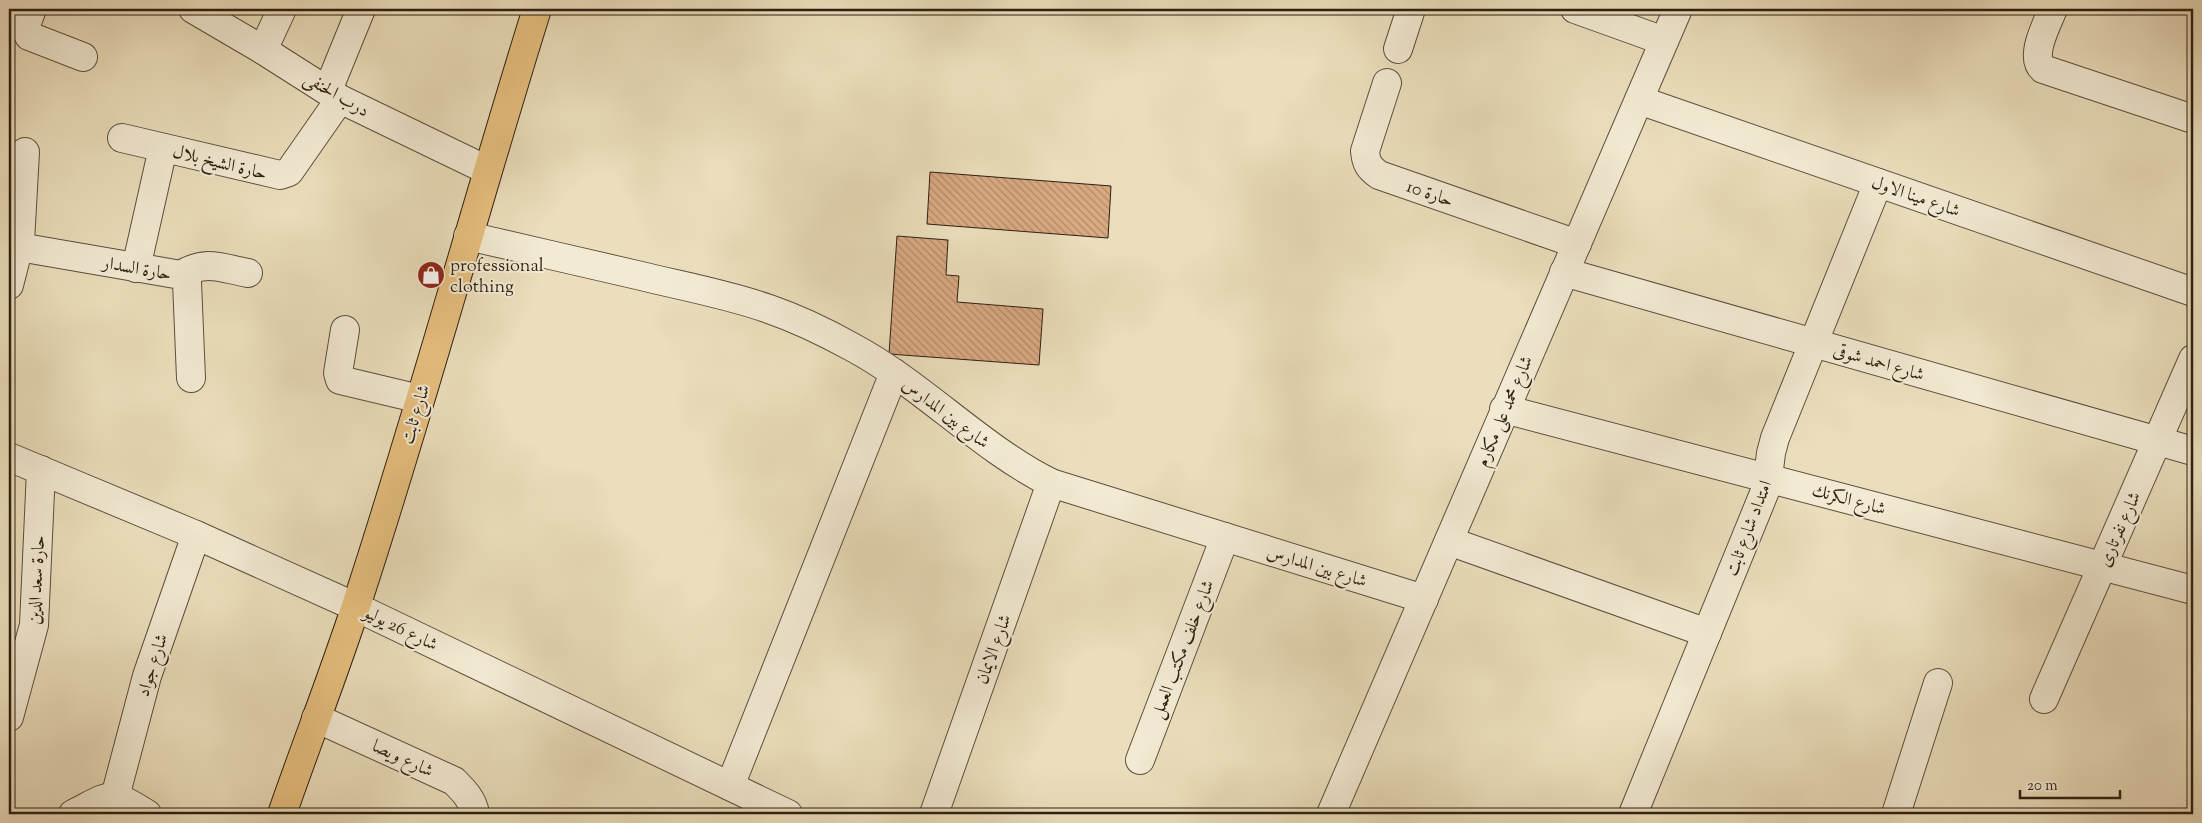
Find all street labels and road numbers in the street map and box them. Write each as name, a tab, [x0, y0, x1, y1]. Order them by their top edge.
street label: درب الحنفى	[298, 67, 374, 125]
street label: حارة الشيخ بلال	[169, 140, 269, 189]
street label: شارع مينا الاول	[1867, 171, 1963, 225]
street label: حارة 10	[1402, 175, 1456, 215]
street label: حارة السدار	[98, 251, 173, 289]
street label: شارع احمد شوقى	[1830, 339, 1927, 389]
street label: شارع محمد على مكارم	[1471, 352, 1542, 472]
street label: شارع بين المدارس	[896, 373, 994, 456]
street label: شارع ثابت	[396, 382, 438, 448]
street label: امتداد شارع ثابت	[1720, 477, 1780, 580]
street label: شارع الكرنك	[1809, 479, 1888, 523]
street label: شارع نفرتارى	[2093, 488, 2149, 572]
street label: حارة سعد الدين	[23, 535, 53, 626]
street label: شارع بين المدارس	[1263, 540, 1370, 596]
street label: شارع خلف مكتب العمل	[1145, 577, 1222, 723]
street label: شارع 26 يوليو	[357, 600, 442, 659]
street label: شارع الايمان	[970, 611, 1020, 688]
street label: شارع جواد	[131, 631, 176, 701]
street label: شارع ويصا	[367, 734, 437, 785]

